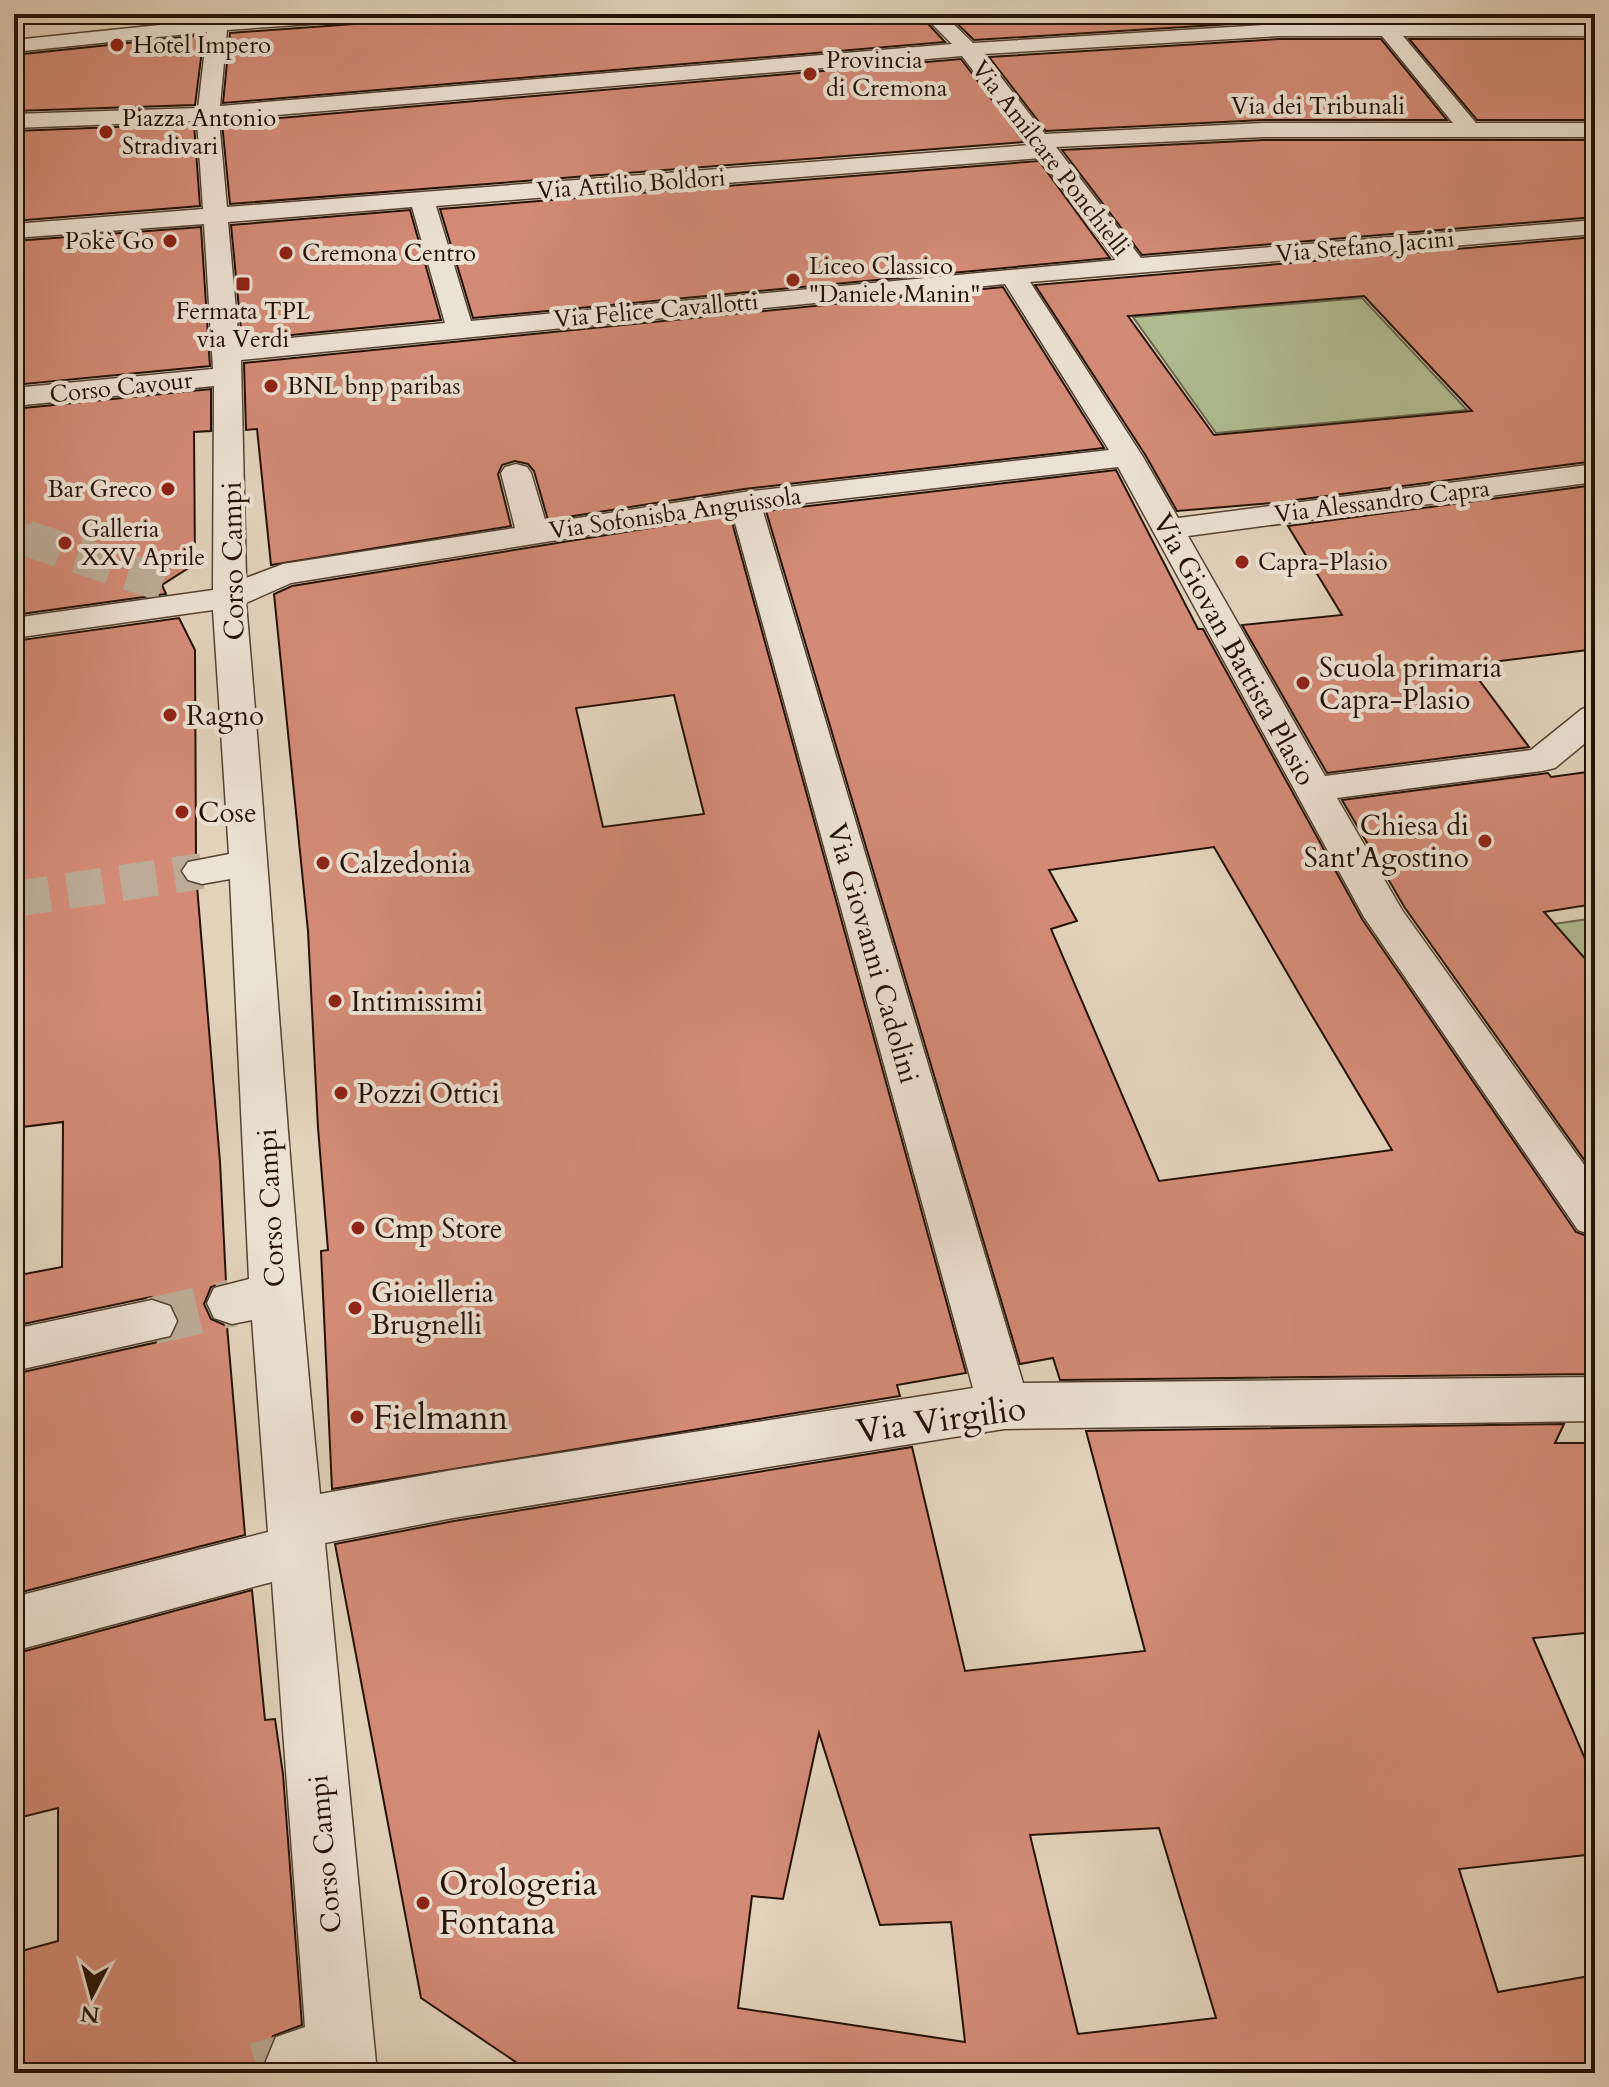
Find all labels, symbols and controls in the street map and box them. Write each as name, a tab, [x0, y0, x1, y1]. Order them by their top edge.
place label: Hotel Impero	[133, 29, 271, 62]
marker: Hotel Impero	[108, 36, 126, 54]
place label: Provincia di Cremona	[826, 44, 948, 105]
street label: Via Amilcare Ponchielli	[964, 53, 1138, 263]
marker: Provincia di Cremona	[801, 65, 819, 83]
street label: Via dei Tribunali	[1231, 90, 1405, 123]
place label: Piazza Antonio Stradivari	[122, 102, 276, 163]
marker: Piazza Antonio Stradivari	[97, 123, 115, 141]
street label: Via Attilio Boldori	[536, 161, 727, 208]
street label: Via Stefano Jacini	[1274, 222, 1456, 271]
place label: Pokè Go	[65, 225, 154, 258]
marker: Pokè Go	[161, 232, 179, 250]
place label: Cremona Centro	[302, 237, 476, 270]
marker: Cremona Centro	[277, 244, 295, 262]
place label: Liceo Classico "Daniele Manin"	[809, 250, 980, 311]
marker: Liceo Classico "Daniele Manin"	[784, 271, 802, 289]
marker: Fermata TPL via Verdi	[234, 275, 252, 293]
street label: Via Felice Cavallotti	[552, 285, 760, 336]
place label: Fermata TPL via Verdi	[176, 295, 311, 356]
street label: Corso Cavour	[48, 364, 194, 411]
place label: BNL bnp paribas	[287, 370, 460, 403]
marker: BNL bnp paribas	[262, 377, 280, 395]
street label: Via Alessandro Capra	[1272, 472, 1492, 531]
place label: Bar Greco	[48, 473, 152, 506]
street label: Via Sofonisba Anguissola	[547, 479, 804, 548]
marker: Bar Greco	[159, 480, 177, 498]
street label: Corso Campi	[213, 481, 253, 641]
street label: Via Giovan Battista Plasio	[1143, 507, 1325, 792]
place label: Galleria XXV Aprile	[81, 513, 205, 574]
marker: Galleria XXV Aprile	[56, 534, 74, 552]
place label: Capra-Plasio	[1258, 546, 1388, 579]
marker: Capra-Plasio	[1233, 553, 1251, 571]
place label: Scuola primaria Capra-Plasio	[1319, 649, 1502, 719]
marker: Scuola primaria Capra-Plasio	[1294, 674, 1312, 692]
place label: Ragno	[186, 697, 264, 735]
marker: Ragno	[161, 706, 179, 724]
place label: Cose	[198, 794, 257, 832]
marker: Cose	[173, 803, 191, 821]
place label: Chiesa di Sant'Agostino	[1304, 807, 1469, 877]
street label: Via Giovanni Cadolini	[818, 819, 928, 1088]
marker: Chiesa di Sant'Agostino	[1476, 832, 1494, 850]
place label: Calzedonia	[339, 845, 471, 883]
marker: Calzedonia	[314, 854, 332, 872]
place label: Intimissimi	[351, 983, 483, 1021]
marker: Intimissimi	[326, 992, 344, 1010]
place label: Pozzi Ottici	[357, 1075, 500, 1113]
marker: Pozzi Ottici	[332, 1084, 350, 1102]
street label: Corso Campi	[248, 1128, 294, 1288]
place label: Cmp Store	[374, 1210, 502, 1248]
marker: Cmp Store	[349, 1219, 367, 1237]
place label: Gioielleria Brugnelli	[371, 1274, 494, 1344]
marker: Gioielleria Brugnelli	[346, 1299, 364, 1317]
street label: Via Virgilio	[854, 1385, 1029, 1455]
place label: Fielmann	[373, 1395, 508, 1441]
marker: Fielmann	[348, 1408, 366, 1426]
street label: Corso Campi	[299, 1773, 351, 1935]
place label: Orologeria Fontana	[439, 1861, 598, 1946]
marker: Orologeria Fontana	[414, 1894, 432, 1912]
north arrow	[52, 1955, 132, 2035]
text: N	[79, 1998, 101, 2030]

